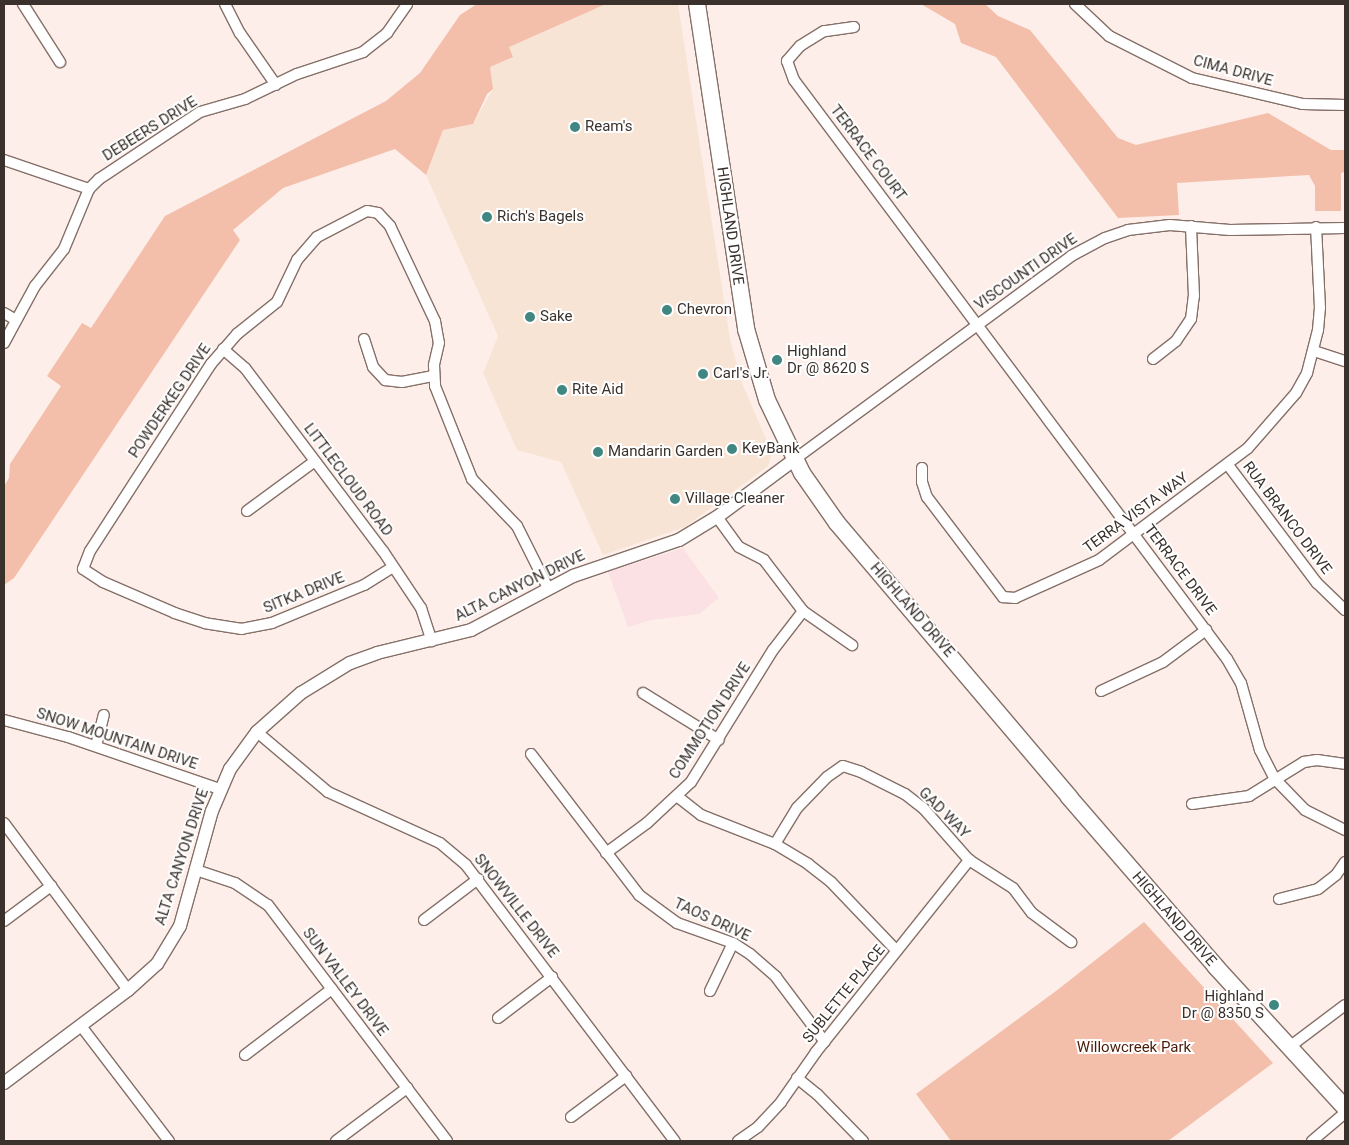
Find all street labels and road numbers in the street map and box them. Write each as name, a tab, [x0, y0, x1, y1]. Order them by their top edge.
street label: CIMA DRIVE	[1191, 52, 1275, 90]
street label: DEBEERS DRIVE	[99, 93, 201, 165]
street label: TERRACE COURT	[826, 102, 910, 204]
street label: HIGHLAND DRIVE	[713, 166, 747, 286]
street label: VISCOUNTI DRIVE	[971, 230, 1081, 314]
street label: POWDERKEG DRIVE	[125, 340, 215, 462]
street label: LITTLECLOUD ROAD	[300, 420, 396, 540]
street label: RUA BRANCO DRIVE	[1239, 458, 1335, 578]
street label: TERRA VISTA WAY	[1080, 469, 1192, 557]
street label: TERRACE DRIVE	[1140, 521, 1220, 619]
street label: ALTA CANYON DRIVE	[452, 547, 588, 625]
street label: HIGHLAND DRIVE	[866, 559, 958, 661]
street label: SITKA DRIVE	[261, 569, 347, 617]
street label: COMMOTION DRIVE	[666, 659, 754, 783]
street label: SNOW MOUNTAIN DRIVE	[34, 704, 200, 774]
street label: GAD WAY	[915, 784, 973, 842]
street label: ALTA CANYON DRIVE	[151, 786, 213, 928]
street label: SNOWVILLE DRIVE	[470, 851, 562, 961]
street label: HIGHLAND DRIVE	[1128, 868, 1220, 970]
street label: TAOS DRIVE	[671, 894, 753, 946]
street label: SUN VALLEY DRIVE	[299, 924, 391, 1040]
street label: SUBLETTE PLACE	[799, 941, 889, 1047]

